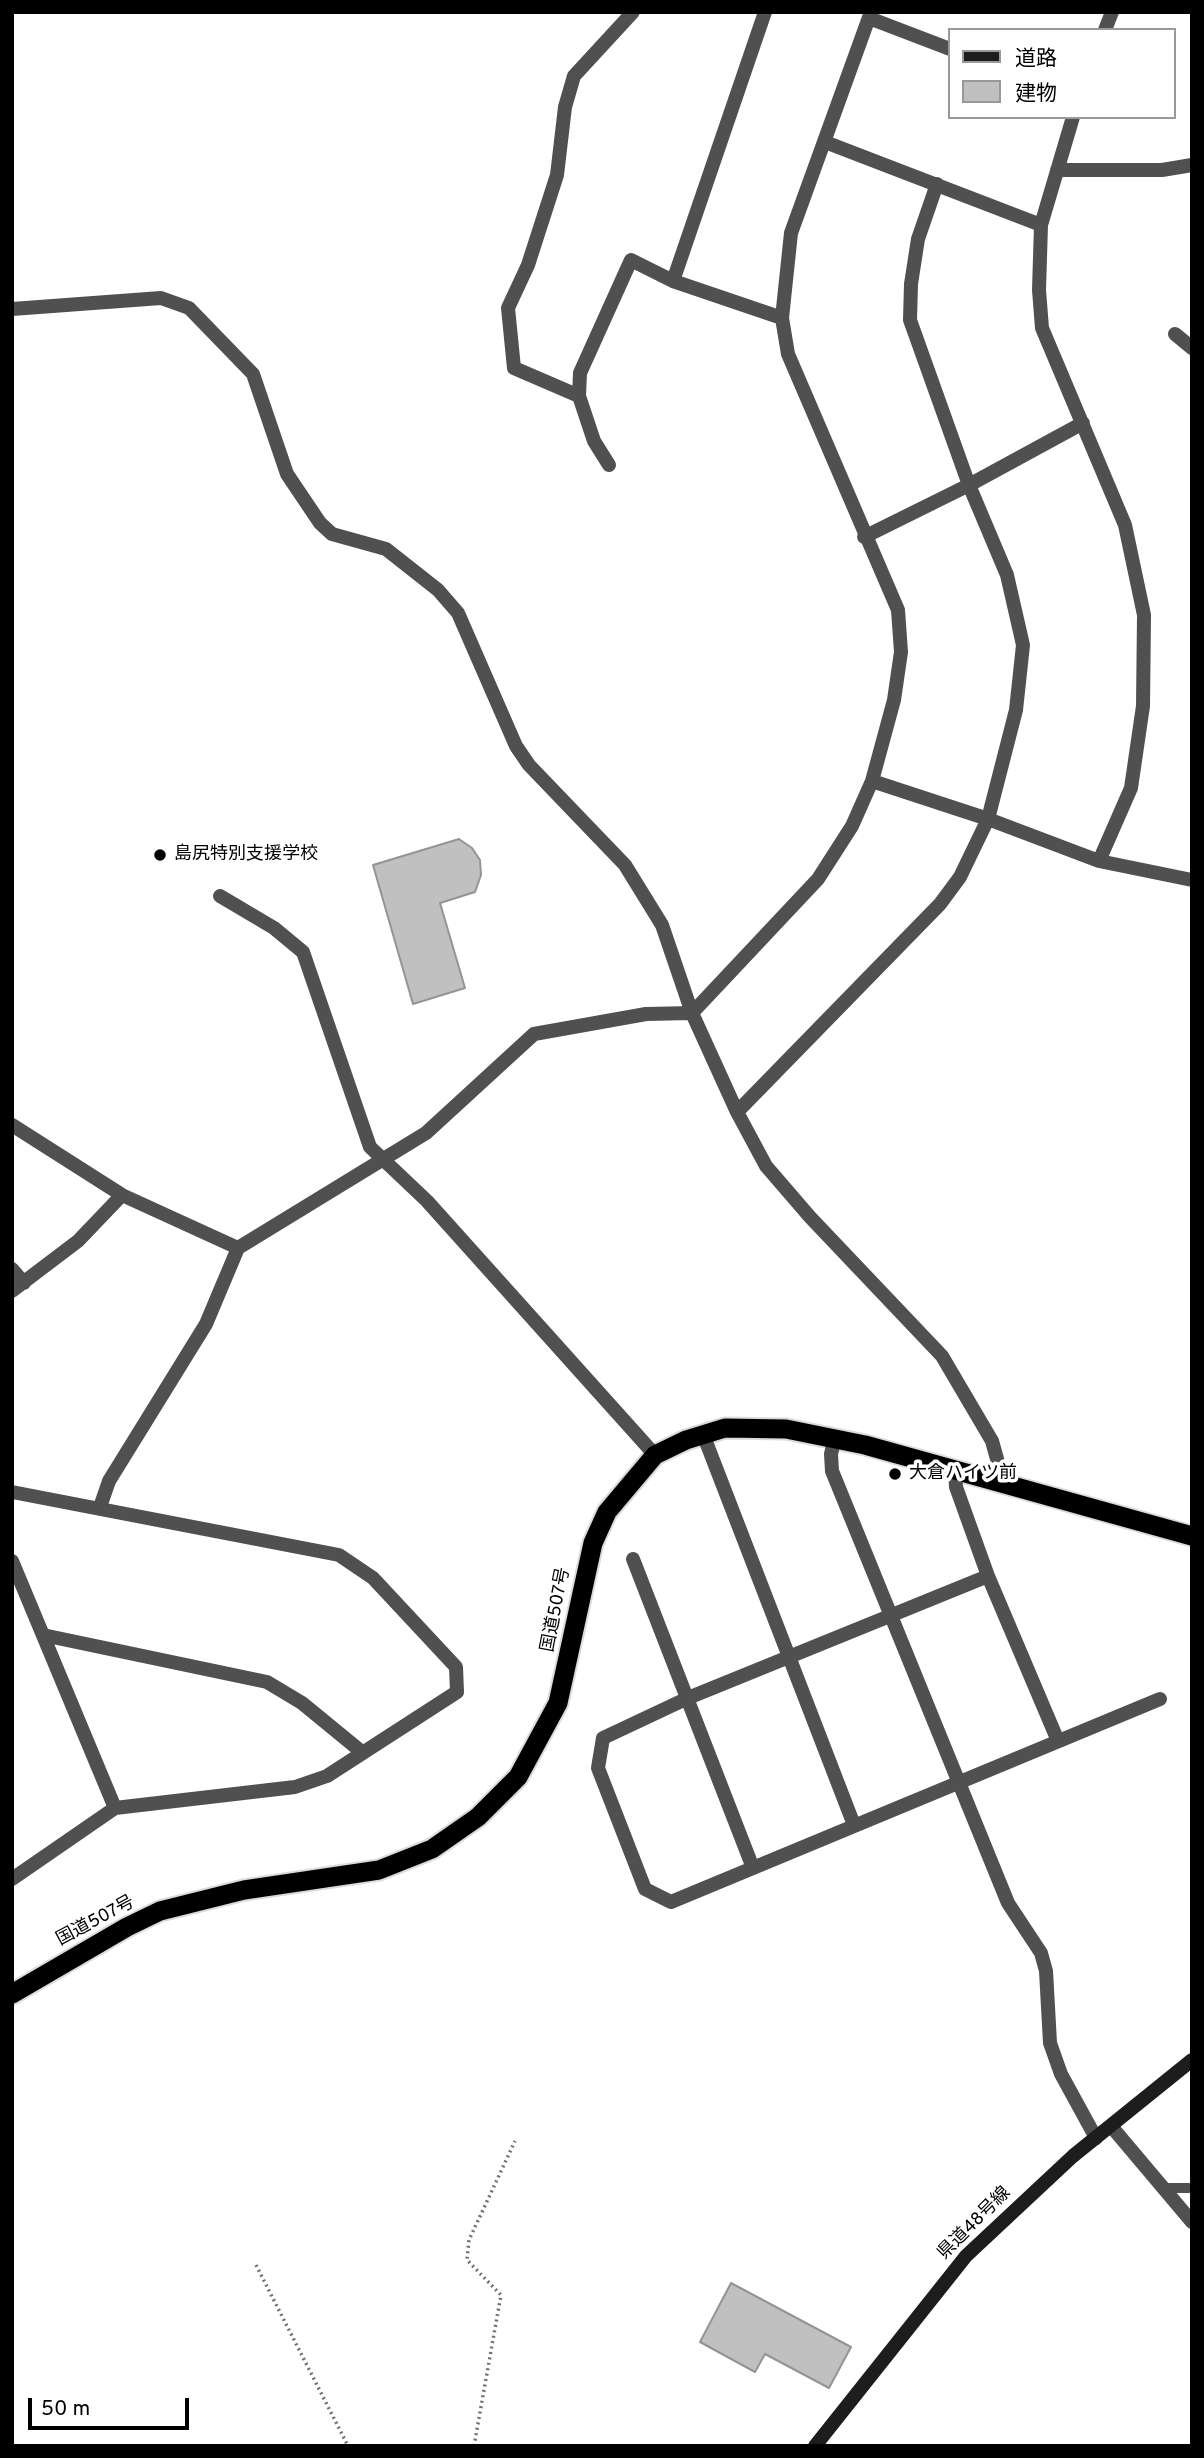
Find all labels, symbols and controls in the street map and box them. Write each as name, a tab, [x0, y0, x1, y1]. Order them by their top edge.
legend	[948, 28, 1176, 119]
text: 道路	[1015, 46, 1057, 73]
text: 建物	[1015, 81, 1057, 108]
place label: 島尻特別支援学校	[174, 844, 318, 866]
marker: 島尻特別支援学校	[152, 847, 168, 863]
place label: 大倉ハイツ前	[909, 1463, 1017, 1485]
marker: 大倉ハイツ前	[887, 1466, 903, 1482]
street label: 国道507号	[538, 1566, 576, 1654]
street label: 国道507号	[53, 1892, 139, 1952]
street label: 県道48号線	[934, 2183, 1016, 2265]
scale bar	[32, 2384, 192, 2428]
text: 50 m	[41, 2396, 90, 2423]

